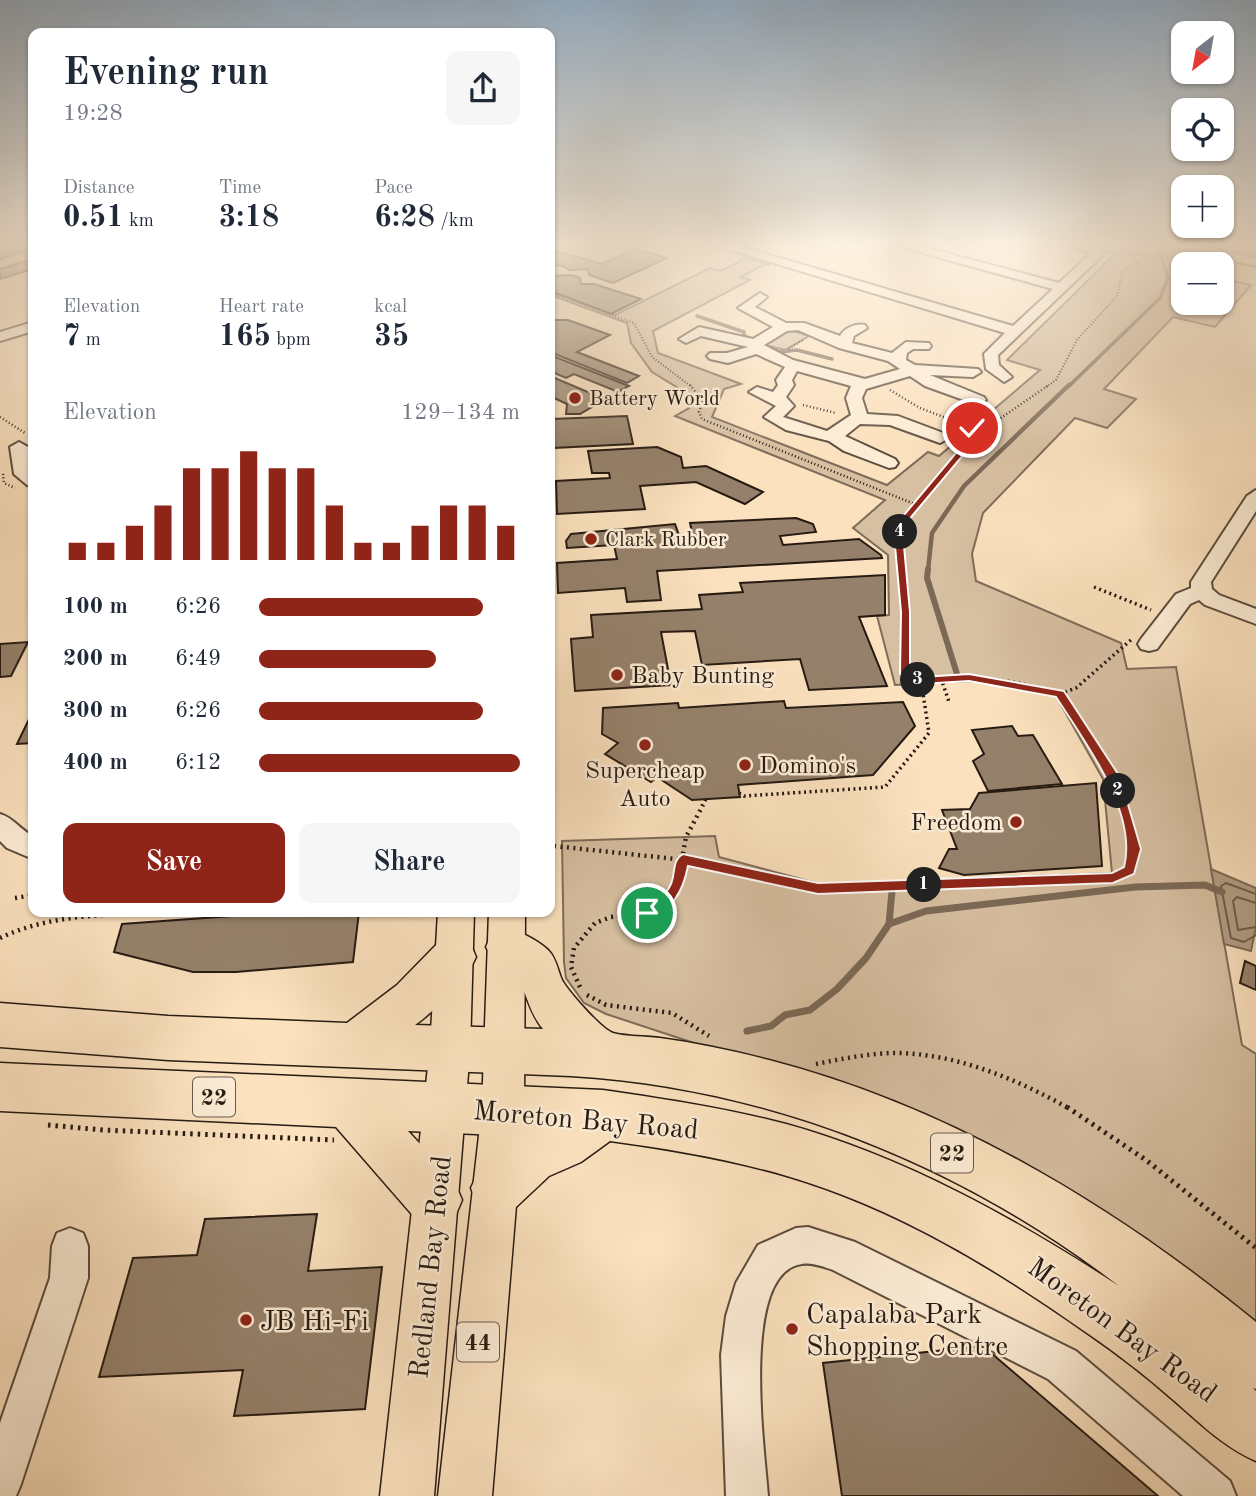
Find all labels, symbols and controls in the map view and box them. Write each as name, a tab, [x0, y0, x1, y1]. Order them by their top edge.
north arrow	[1171, 21, 1234, 84]
map controls	[1171, 21, 1234, 315]
button: share	[446, 51, 520, 125]
text: Evening run	[63, 55, 269, 93]
button: locate	[1171, 98, 1234, 161]
text: 19:28	[63, 102, 123, 125]
button: +	[1171, 175, 1234, 238]
text: Distance	[63, 179, 135, 198]
text: Time	[219, 179, 261, 198]
text: Pace	[374, 179, 413, 198]
text: 0.51	[63, 203, 124, 233]
text: 3:18	[219, 203, 279, 233]
text: 6:28	[374, 203, 435, 233]
text: km	[124, 212, 154, 231]
text: /km	[435, 212, 474, 231]
button: −	[1171, 252, 1234, 315]
text: Elevation	[63, 298, 140, 317]
text: Heart rate	[219, 298, 304, 317]
text: kcal	[374, 298, 407, 317]
text: 7	[63, 322, 80, 352]
text: 165	[219, 322, 271, 352]
text: 35	[374, 322, 409, 352]
text: m	[80, 331, 101, 350]
text: bpm	[271, 331, 311, 350]
place label: Battery World	[589, 389, 720, 410]
marker: Battery World	[567, 390, 583, 406]
pin	[942, 398, 1002, 458]
text: Elevation	[63, 401, 157, 424]
text: 129–134 m	[401, 401, 520, 424]
icon: check	[953, 409, 991, 447]
pin: 4	[883, 514, 918, 550]
text: 4	[894, 522, 905, 541]
place label: Clark Rubber	[605, 530, 727, 551]
marker: Clark Rubber	[583, 531, 599, 547]
text: 100 m	[63, 595, 128, 618]
text: 6:26	[175, 595, 221, 618]
text: 200 m	[63, 647, 128, 670]
text: 6:49	[175, 647, 221, 670]
pin: 3	[900, 662, 936, 698]
place label: Baby Bunting	[631, 665, 774, 689]
marker: Baby Bunting	[609, 667, 625, 683]
text: 3	[912, 670, 923, 689]
text: 300 m	[63, 699, 128, 722]
text: 6:26	[175, 699, 221, 722]
marker: Supercheap Auto	[637, 737, 653, 753]
text: 400 m	[63, 751, 128, 774]
text: 6:12	[175, 751, 221, 774]
place label: Domino's	[759, 755, 856, 779]
marker: Domino's	[737, 757, 753, 773]
place label: Supercheap Auto	[585, 760, 705, 812]
pin: 2	[1100, 774, 1136, 808]
text: 2	[1112, 781, 1123, 800]
place label: Freedom	[910, 812, 1002, 836]
marker: Freedom	[1008, 814, 1024, 830]
button: Save	[63, 823, 285, 903]
button: Share	[299, 823, 520, 903]
pin: 1	[906, 868, 942, 903]
text: 1	[918, 875, 929, 894]
pin	[617, 883, 677, 943]
icon: arrive	[628, 894, 666, 932]
road number: 22	[193, 1078, 235, 1116]
street label: Moreton Bay Road	[472, 1098, 700, 1146]
road number: 22	[931, 1134, 973, 1172]
street label: Redland Bay Road	[406, 1154, 458, 1380]
street label: Moreton Bay Road	[1022, 1254, 1221, 1409]
place label: Capalaba Park Shopping Centre	[806, 1302, 1008, 1362]
place label: JB Hi-Fi	[260, 1309, 369, 1337]
marker: JB Hi-Fi	[238, 1312, 254, 1328]
marker: Capalaba Park Shopping Centre	[784, 1321, 800, 1337]
road number: 44	[457, 1322, 499, 1362]

